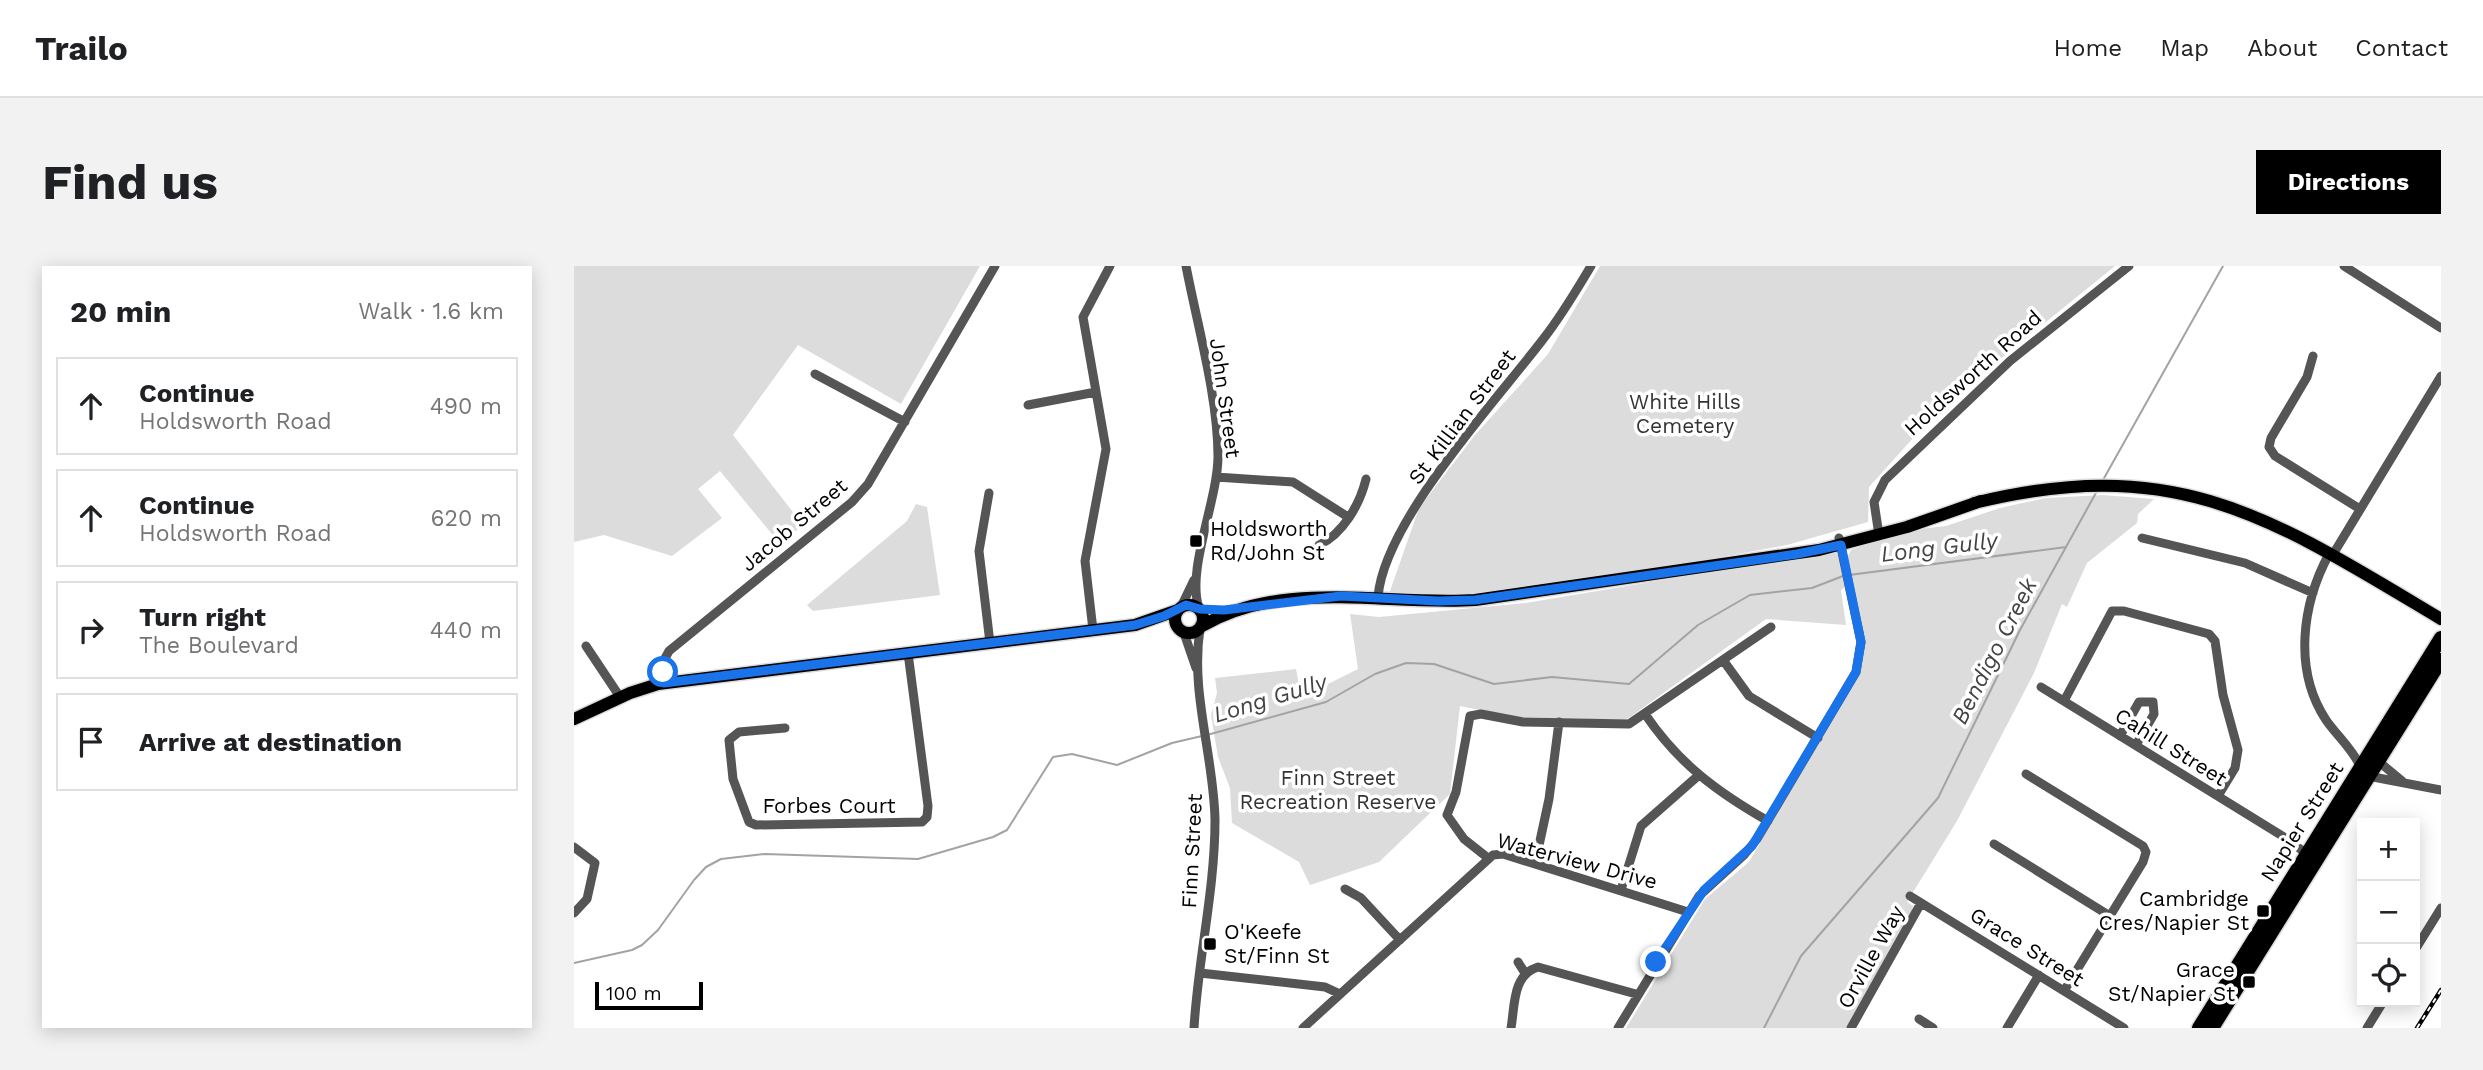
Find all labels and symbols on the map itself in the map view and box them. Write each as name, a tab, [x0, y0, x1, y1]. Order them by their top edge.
street label: Holdsworth Road	[1899, 305, 2046, 441]
street label: John Street	[1205, 336, 1246, 460]
street label: St Killian Street	[1403, 344, 1521, 489]
park label: White Hills Cemetery	[1629, 389, 1741, 438]
street label: Jacob Street	[735, 473, 852, 576]
place label: Holdsworth Rd/John St	[1210, 516, 1327, 565]
water label: Long Gully	[1879, 527, 2000, 568]
marker: Holdsworth Rd/John St	[1188, 533, 1204, 549]
water label: Bendigo Creek	[1946, 572, 2043, 729]
route start	[647, 656, 678, 687]
water label: Long Gully	[1210, 668, 1332, 729]
street label: Cahill Street	[2111, 702, 2232, 791]
street label: Napier Street	[2255, 757, 2348, 886]
park label: Finn Street Recreation Reserve	[1240, 765, 1436, 814]
street label: Forbes Court	[762, 793, 896, 818]
street label: Finn Street	[1176, 793, 1207, 909]
street label: Waterview Drive	[1494, 827, 1660, 894]
place label: Cambridge Cres/Napier St	[2098, 886, 2249, 935]
street label: Orville Way	[1832, 901, 1909, 1013]
street label: Grace Street	[1966, 902, 2089, 992]
marker: Cambridge Cres/Napier St	[2255, 903, 2271, 919]
place label: O'Keefe St/Finn St	[1224, 919, 1329, 968]
marker: O'Keefe St/Finn St	[1202, 936, 1218, 952]
route end	[1640, 946, 1671, 977]
place label: Grace St/Napier St	[2108, 957, 2235, 1006]
marker: Grace St/Napier St	[2241, 974, 2257, 990]
scale bar	[595, 979, 704, 1011]

